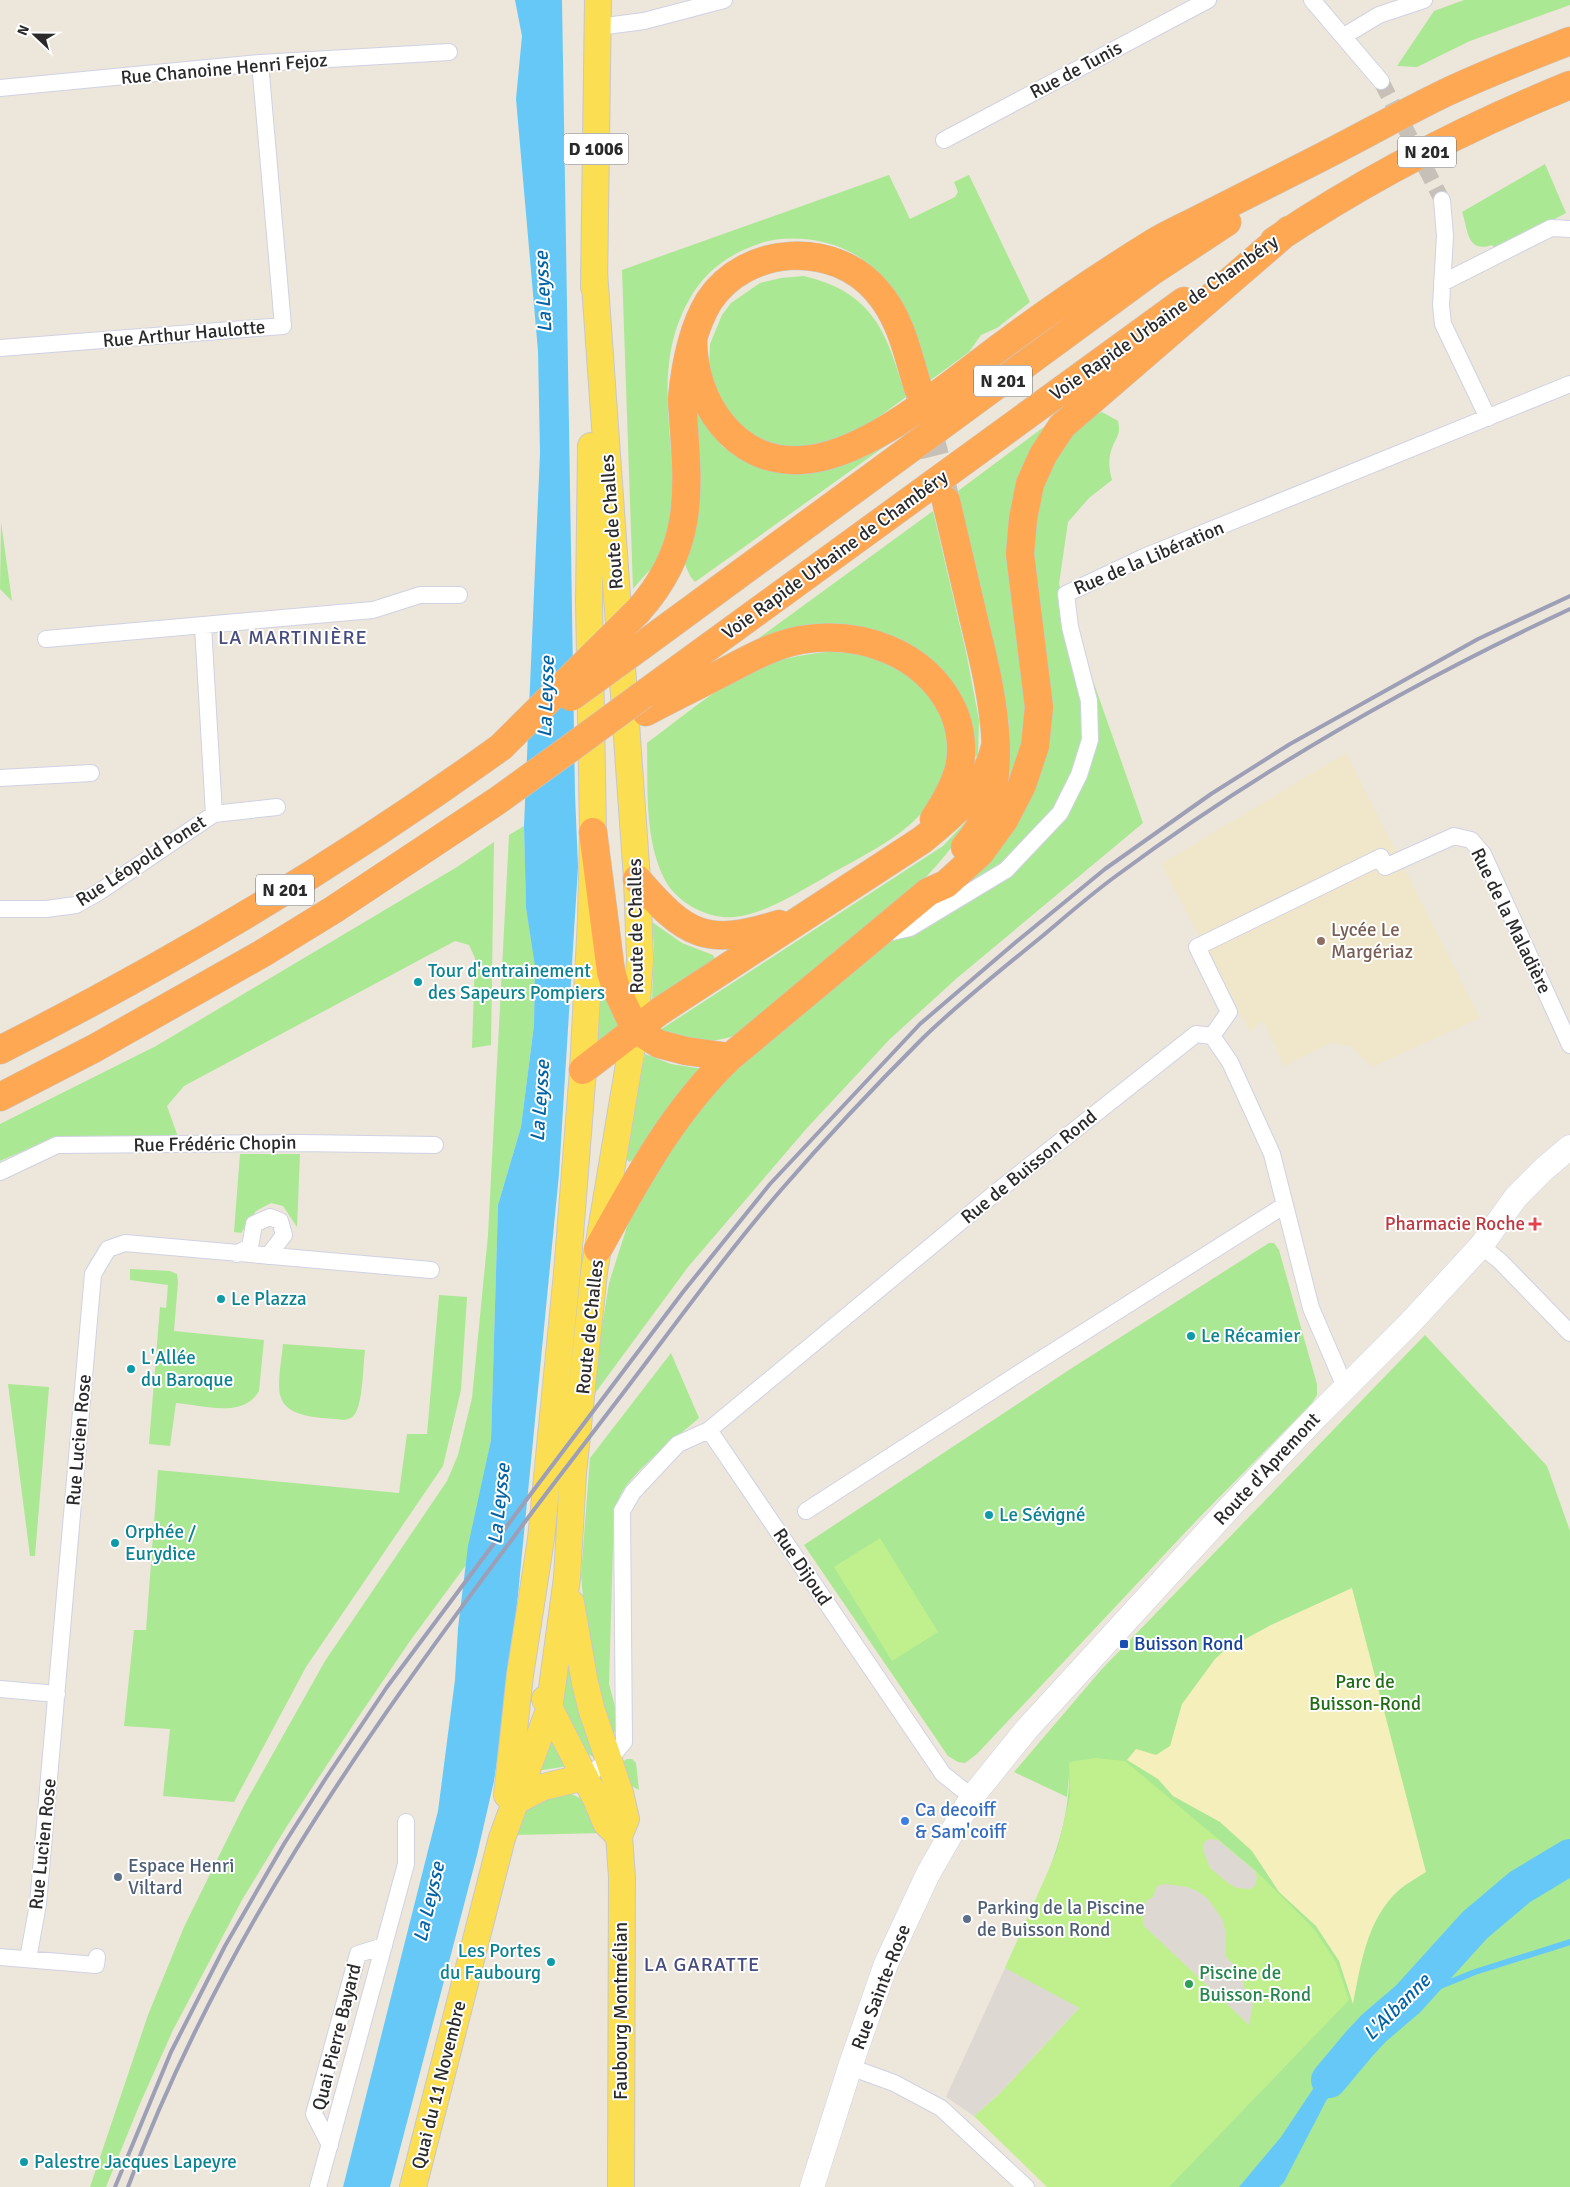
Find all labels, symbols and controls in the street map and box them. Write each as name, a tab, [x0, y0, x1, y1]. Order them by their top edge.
north arrow	[10, 10, 60, 60]
text: N	[14, 23, 33, 38]
street label: Rue de Tunis	[1026, 36, 1126, 104]
street label: Rue Chanoine Henri Fejoz	[120, 48, 328, 90]
road number: D 1006	[564, 134, 628, 164]
road number: N 201	[1398, 136, 1456, 168]
street label: Voie Rapide Urbaine de Chambéry	[1045, 230, 1283, 406]
water label: La Leysse	[528, 250, 558, 333]
street label: Rue Arthur Haulotte	[102, 315, 266, 353]
road number: N 201	[974, 366, 1032, 396]
street label: Route de Challes	[595, 454, 629, 590]
street label: Voie Rapide Urbaine de Chambéry	[717, 465, 953, 645]
street label: Rue de la Libération	[1070, 516, 1228, 600]
district label: LA MARTINIÈRE	[218, 625, 368, 650]
water label: La Leysse	[532, 655, 560, 738]
street label: Rue Léopold Ponet	[71, 810, 211, 912]
street label: Rue de la Maladière	[1465, 844, 1557, 998]
street label: Route de Challes	[623, 858, 649, 994]
road number: N 201	[256, 874, 314, 906]
place label: Lycée Le Margériaz	[1331, 918, 1413, 964]
marker: Lycée Le Margériaz	[1315, 935, 1327, 947]
place label: Tour d'entrainement des Sapeurs Pompiers	[428, 959, 605, 1005]
marker: Tour d'entrainement des Sapeurs Pompiers	[412, 976, 424, 988]
water label: La Leysse	[525, 1059, 555, 1142]
street label: Rue de Buisson Rond	[956, 1105, 1102, 1229]
street label: Rue Frédéric Chopin	[133, 1131, 297, 1157]
place label: Pharmacie Roche	[1385, 1212, 1525, 1236]
marker: Pharmacie Roche	[1529, 1218, 1541, 1230]
street label: Route de Challes	[571, 1258, 609, 1396]
place label: Le Plazza	[231, 1287, 307, 1311]
marker: Le Plazza	[215, 1293, 227, 1305]
place label: Le Récamier	[1201, 1324, 1300, 1348]
marker: Le Récamier	[1185, 1330, 1197, 1342]
place label: L'Allée du Baroque	[141, 1346, 233, 1392]
marker: L'Allée du Baroque	[125, 1363, 137, 1375]
street label: Rue Lucien Rose	[61, 1373, 97, 1507]
street label: Route d'Apremont	[1209, 1407, 1326, 1530]
water label: La Leysse	[482, 1461, 516, 1546]
place label: Le Sévigné	[999, 1503, 1085, 1527]
marker: Le Sévigné	[983, 1509, 995, 1521]
place label: Orphée / Eurydice	[125, 1520, 196, 1566]
street label: Rue Dijoud	[767, 1524, 837, 1610]
marker: Orphée / Eurydice	[109, 1537, 121, 1549]
place label: Buisson Rond	[1134, 1632, 1244, 1656]
marker: Buisson Rond	[1118, 1638, 1130, 1650]
park label: Parc de Buisson-Rond	[1309, 1670, 1421, 1716]
street label: Rue Lucien Rose	[24, 1777, 62, 1911]
place label: Ca decoiff & Sam'coiff	[915, 1798, 1007, 1844]
marker: Ca decoiff & Sam'coiff	[899, 1815, 911, 1827]
place label: Espace Henri Viltard	[128, 1854, 234, 1900]
water label: La Leysse	[408, 1859, 451, 1944]
marker: Espace Henri Viltard	[112, 1871, 124, 1883]
place label: Parking de la Piscine de Buisson Rond	[977, 1896, 1145, 1942]
marker: Parking de la Piscine de Buisson Rond	[961, 1913, 973, 1925]
street label: Rue Sainte-Rose	[846, 1921, 916, 2053]
street label: Faubourg Montmélian	[609, 1922, 633, 2100]
place label: Les Portes du Faubourg	[440, 1939, 541, 1985]
district label: LA GARATTE	[644, 1952, 760, 1977]
marker: Les Portes du Faubourg	[545, 1956, 557, 1968]
street label: Quai Pierre Bayard	[307, 1961, 367, 2113]
place label: Piscine de Buisson-Rond	[1199, 1961, 1311, 2007]
water label: L'Albanne	[1358, 1967, 1437, 2046]
marker: Piscine de Buisson-Rond	[1183, 1978, 1195, 1990]
street label: Quai du 11 Novembre	[406, 1998, 472, 2172]
place label: Palestre Jacques Lapeyre	[34, 2150, 237, 2174]
marker: Palestre Jacques Lapeyre	[18, 2156, 30, 2168]

